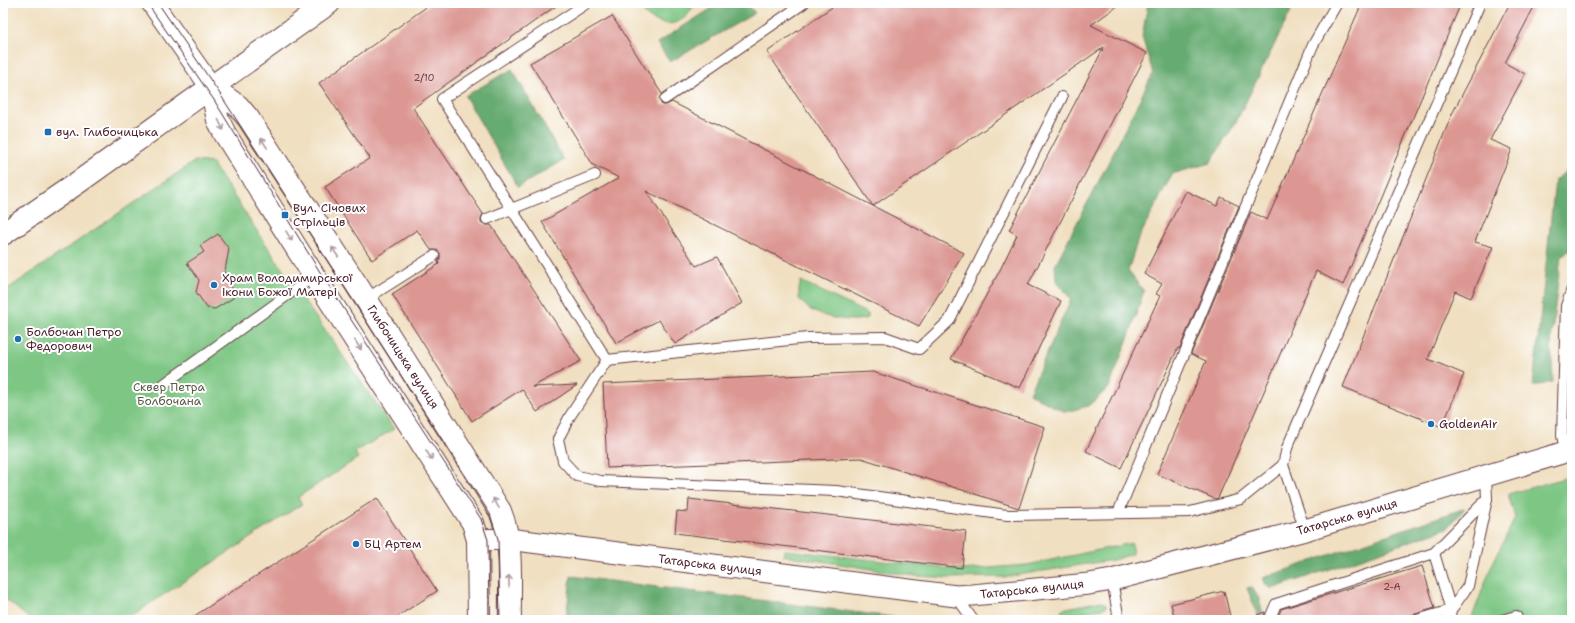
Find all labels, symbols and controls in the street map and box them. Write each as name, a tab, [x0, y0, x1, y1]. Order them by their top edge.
house number: 2/10	[413, 71, 435, 84]
one-way arrow	[218, 119, 225, 131]
place label: вул. Глибочицька	[56, 124, 159, 140]
marker: вул. Глибочицька	[43, 127, 53, 137]
one-way arrow	[260, 138, 268, 149]
place label: Вул. Січових Стрільців	[293, 200, 366, 230]
marker: Вул. Січових Стрільців	[280, 210, 290, 220]
one-way arrow	[285, 230, 293, 242]
one-way arrow	[331, 247, 339, 258]
place label: Храм Володимирської ікони Божої Матері	[222, 270, 353, 300]
marker: Храм Володимирської ікони Божої Матері	[209, 280, 219, 290]
street label: Глибочицька вулиця	[363, 302, 443, 412]
place label: Болбочан Петро Федорович	[26, 324, 122, 354]
marker: Болбочан Петро Федорович	[13, 334, 23, 344]
one-way arrow	[354, 340, 363, 351]
park label: Сквер Петра Болбочана	[133, 379, 206, 409]
place label: GoldenAir	[1439, 416, 1498, 432]
marker: GoldenAir	[1426, 419, 1436, 429]
one-way arrow	[425, 449, 433, 460]
street label: Татарська вулиця	[1295, 495, 1399, 539]
one-way arrow	[491, 497, 499, 509]
place label: БЦ Артем	[364, 536, 421, 552]
marker: БЦ Артем	[351, 539, 361, 549]
street label: Татарська вулиця	[657, 551, 763, 579]
one-way arrow	[505, 575, 513, 588]
street label: Татарська вулиця	[979, 576, 1085, 602]
house number: 2-А	[1383, 580, 1401, 593]

